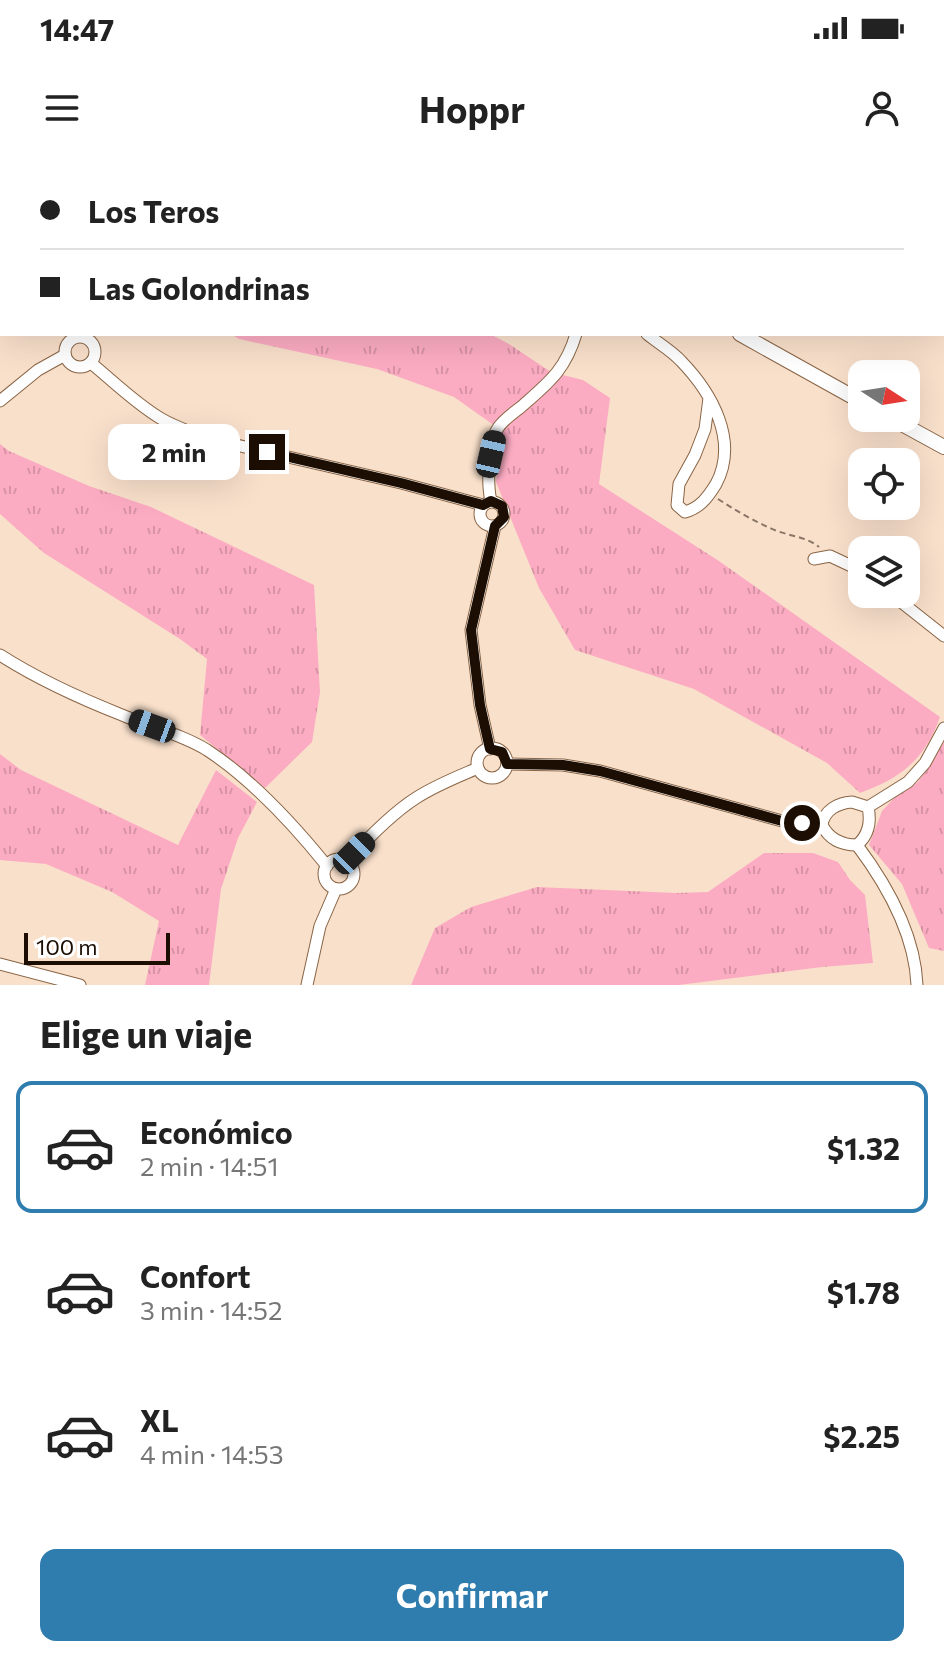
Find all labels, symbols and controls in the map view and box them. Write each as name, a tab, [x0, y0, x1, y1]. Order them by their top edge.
text: 14:47	[40, 10, 114, 47]
icon: menu	[40, 86, 84, 130]
text: Hoppr	[419, 86, 525, 130]
icon: person	[860, 86, 904, 130]
text: Los Teros	[88, 192, 219, 229]
text: Las Golondrinas	[88, 269, 310, 306]
north arrow	[848, 360, 920, 432]
map controls	[848, 360, 920, 608]
callout: 2 min	[107, 424, 239, 480]
car	[474, 428, 508, 480]
route end	[249, 434, 285, 470]
text: 2 min	[142, 436, 206, 467]
button: locate	[848, 448, 920, 520]
button: layers	[848, 536, 920, 608]
car	[125, 707, 179, 745]
route start	[784, 805, 820, 841]
car	[329, 828, 379, 878]
scale bar	[24, 929, 170, 965]
text: 100 m	[36, 933, 98, 960]
text: Elige un viaje	[40, 1011, 252, 1055]
icon: car	[44, 1111, 116, 1183]
text: Económico	[140, 1113, 293, 1150]
text: $1.32	[827, 1129, 900, 1166]
text: 2 min · 14:51	[140, 1150, 279, 1181]
icon: car	[44, 1255, 116, 1327]
text: Confort	[140, 1257, 251, 1294]
text: $1.78	[827, 1273, 900, 1310]
text: 3 min · 14:52	[140, 1294, 282, 1325]
icon: car	[44, 1399, 116, 1471]
text: XL	[140, 1401, 179, 1438]
text: $2.25	[823, 1417, 900, 1454]
text: 4 min · 14:53	[140, 1438, 284, 1469]
button: Confirmar	[40, 1549, 904, 1641]

